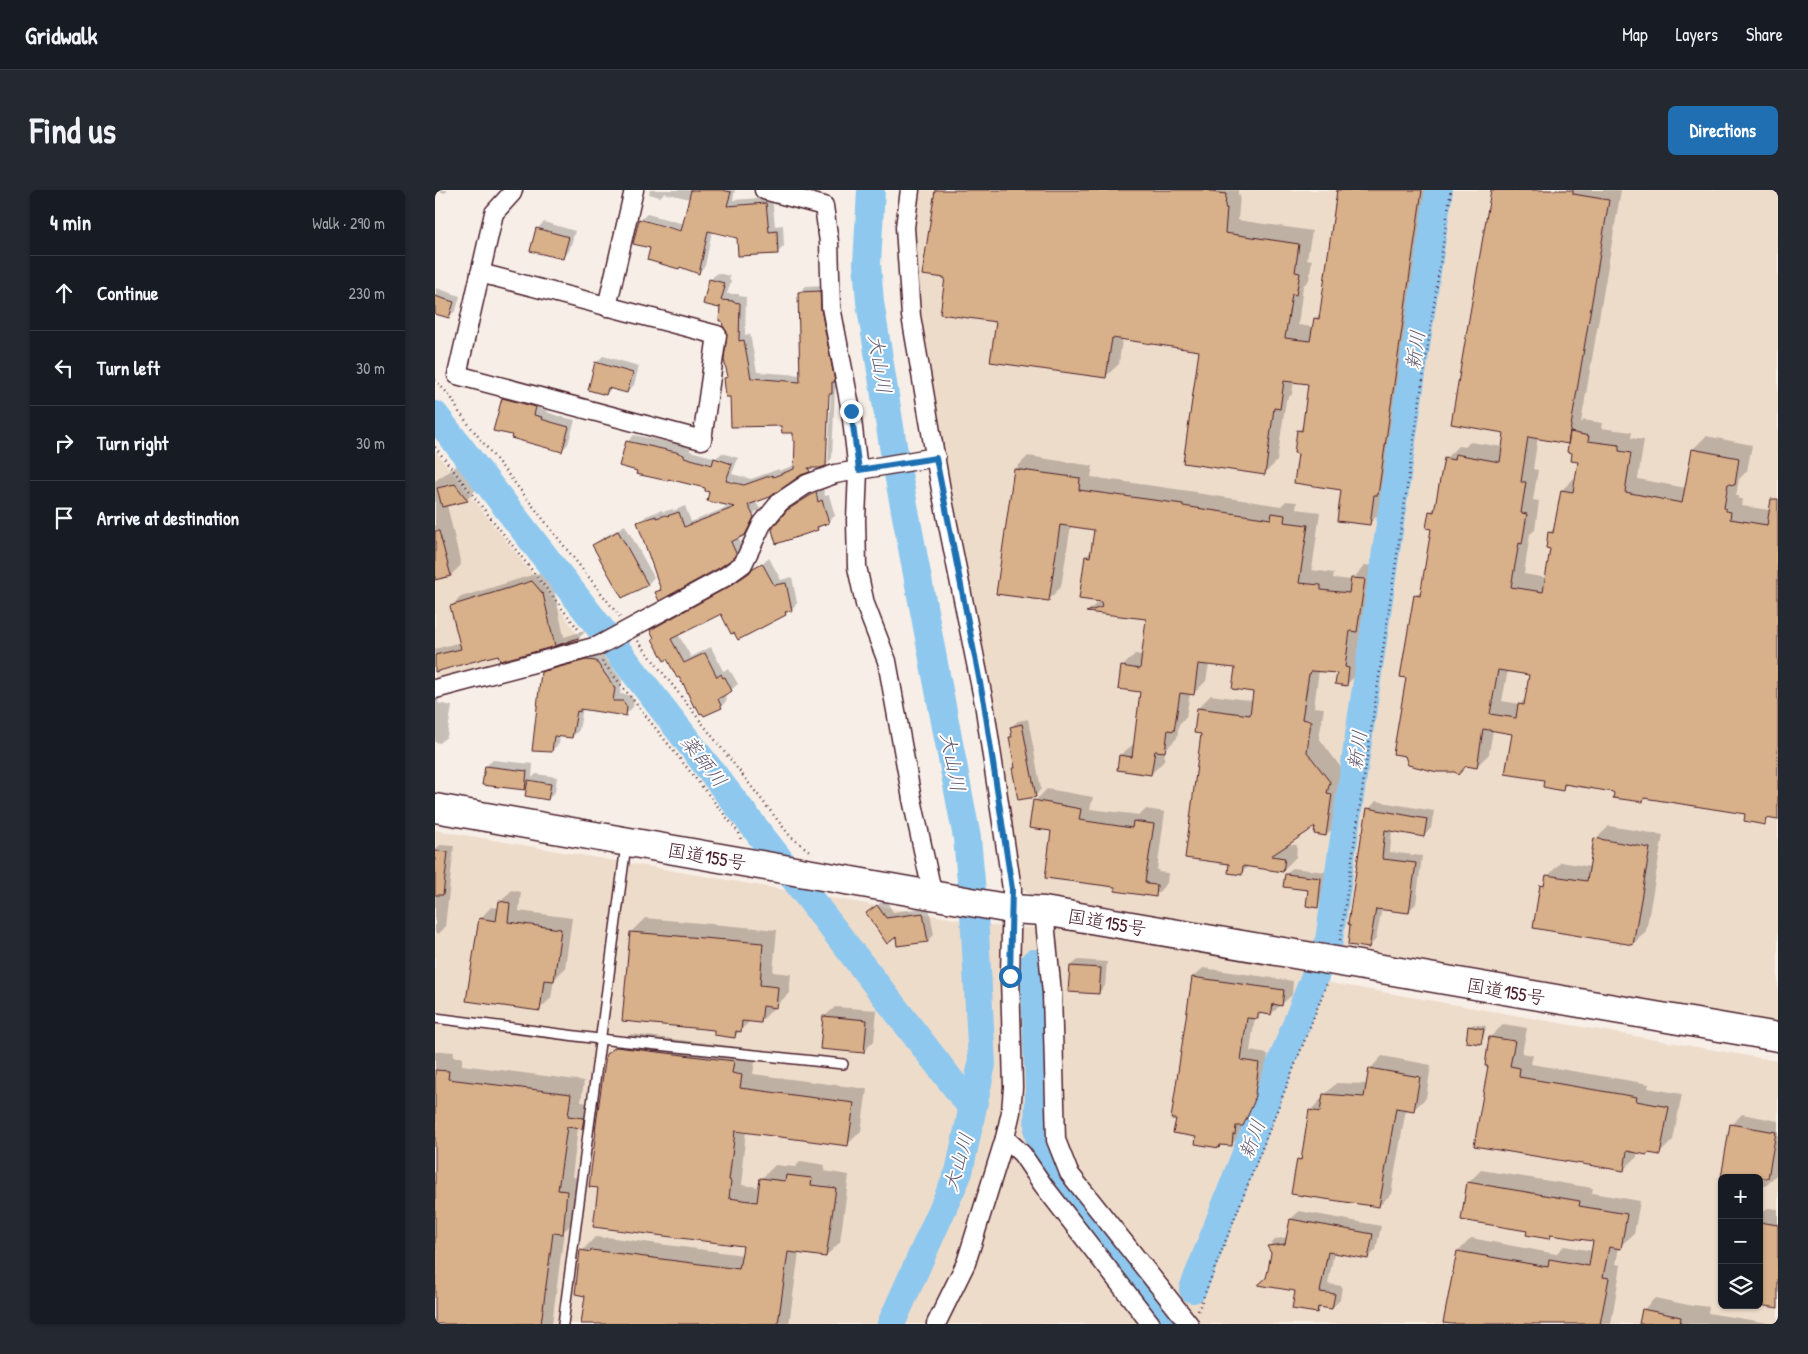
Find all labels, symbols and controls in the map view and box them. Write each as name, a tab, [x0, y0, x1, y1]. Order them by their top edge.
text: Gridwalk	[25, 19, 97, 51]
text: Map	[1622, 22, 1648, 47]
text: Layers	[1676, 22, 1718, 47]
text: Share	[1746, 22, 1783, 47]
button: Directions	[1668, 106, 1778, 155]
text: Find us	[30, 107, 116, 154]
text: 4 min	[50, 208, 91, 237]
text: Walk · 290 m	[312, 212, 385, 234]
icon: ahead	[50, 279, 78, 307]
text: Continue	[97, 280, 158, 306]
text: 230 m	[349, 282, 385, 304]
water label: 新川	[1398, 328, 1431, 372]
water label: 大山川	[862, 332, 899, 396]
icon: left	[50, 354, 78, 382]
text: Turn left	[97, 355, 160, 381]
text: 30 m	[356, 357, 385, 379]
route end	[840, 400, 863, 423]
icon: right	[50, 429, 78, 457]
text: Turn right	[97, 430, 168, 456]
text: 30 m	[356, 432, 385, 454]
icon: arrive	[50, 504, 78, 532]
text: Arrive at destination	[97, 505, 239, 531]
water label: 新川	[1340, 728, 1373, 772]
water label: 薬師川	[675, 729, 734, 793]
water label: 大山川	[935, 730, 972, 794]
street label: 国道155号	[665, 836, 749, 876]
street label: 国道155号	[1065, 902, 1149, 942]
route start	[999, 965, 1022, 988]
street label: 国道155号	[1464, 971, 1548, 1011]
water label: 新川	[1232, 1115, 1271, 1162]
water label: 大山川	[936, 1129, 979, 1194]
map controls	[1718, 1174, 1763, 1309]
button: +	[1718, 1174, 1763, 1219]
button: −	[1718, 1219, 1763, 1264]
button: layers	[1718, 1264, 1763, 1309]

